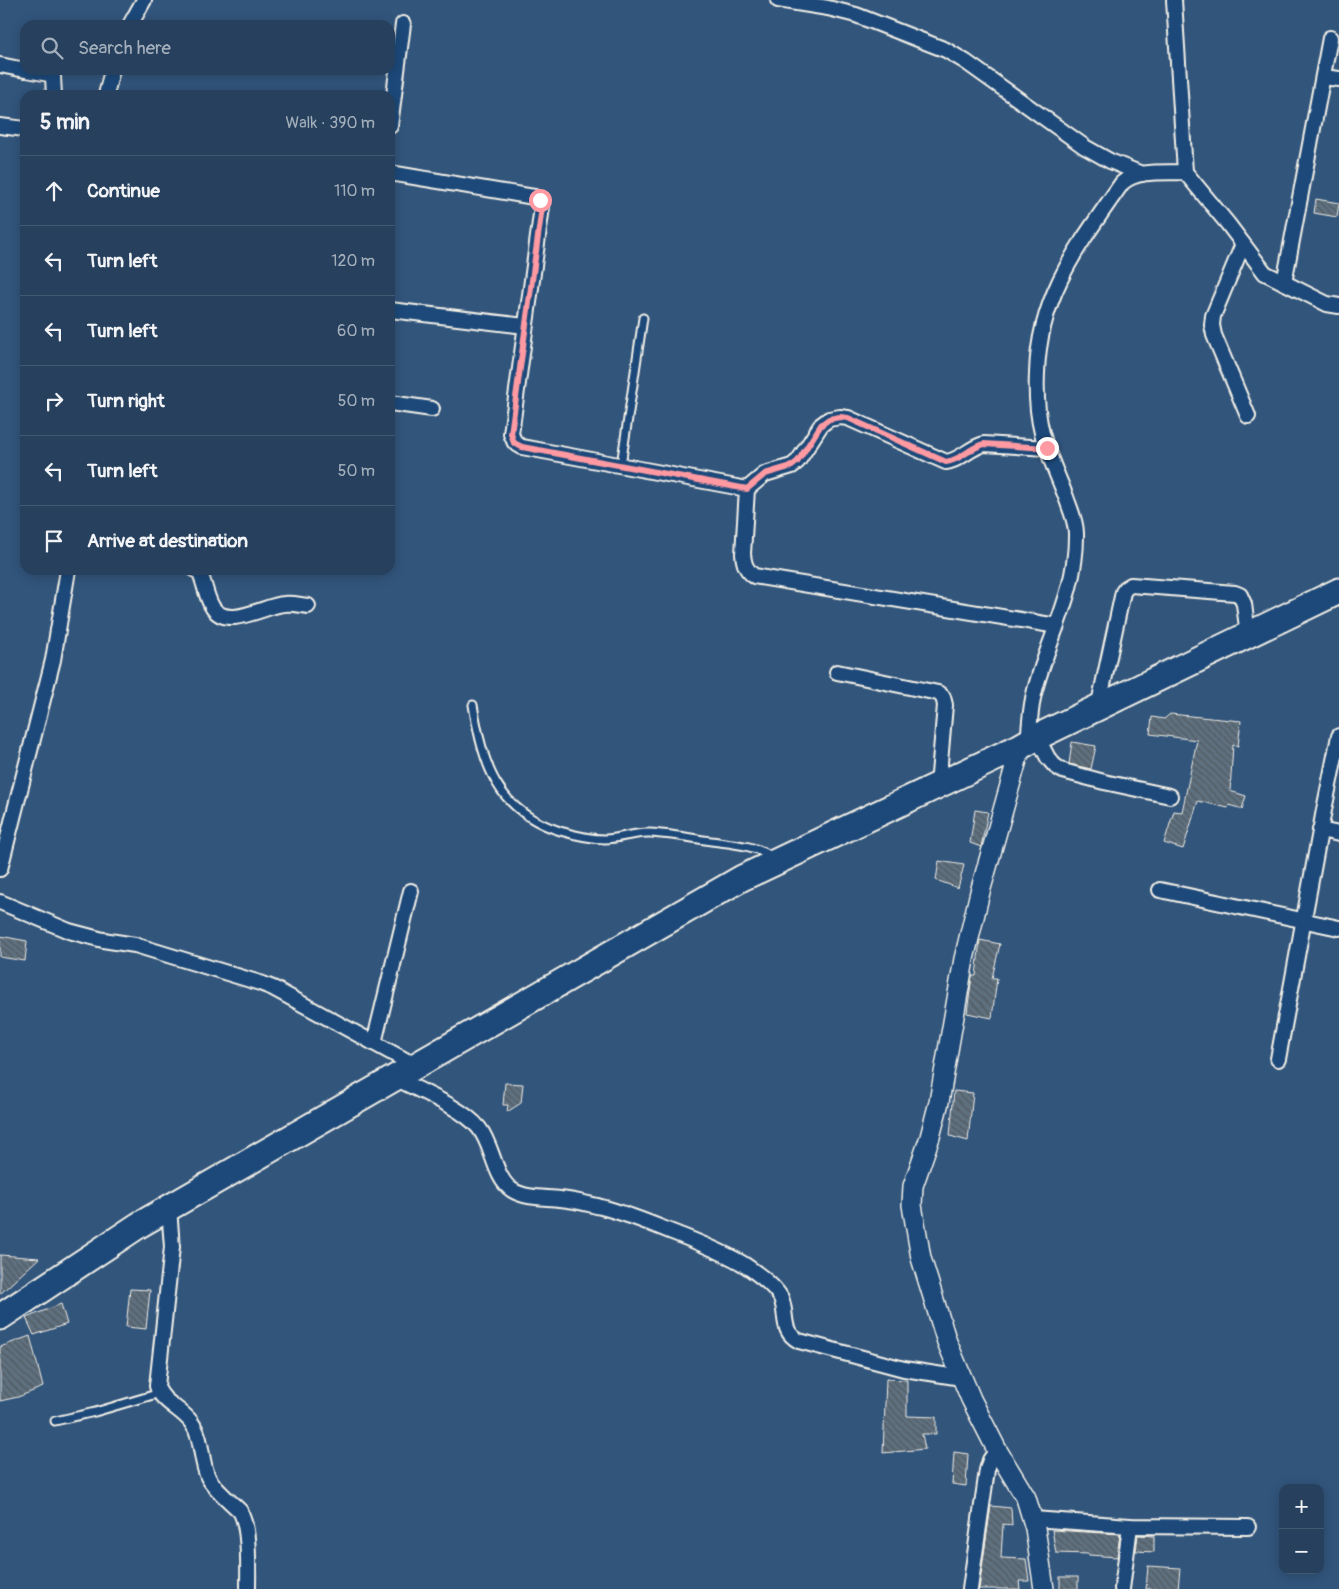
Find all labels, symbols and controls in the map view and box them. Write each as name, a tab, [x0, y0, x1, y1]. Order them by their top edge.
search box	[20, 20, 395, 75]
icon: search	[38, 34, 66, 62]
text: Search here	[78, 36, 171, 60]
text: 5 min	[40, 109, 90, 136]
text: Walk · 390 m	[286, 113, 375, 133]
icon: ahead	[40, 177, 68, 205]
text: Continue	[87, 179, 160, 203]
text: 110 m	[334, 181, 375, 201]
route start	[529, 189, 552, 212]
icon: left	[40, 247, 68, 275]
text: Turn left	[87, 249, 157, 273]
text: 120 m	[331, 251, 375, 271]
icon: left	[40, 317, 68, 345]
text: Turn left	[87, 319, 157, 343]
text: 60 m	[337, 321, 375, 341]
icon: right	[40, 387, 68, 415]
text: Turn right	[87, 389, 165, 413]
text: 50 m	[338, 391, 375, 411]
route end	[1036, 437, 1059, 460]
icon: left	[40, 457, 68, 485]
text: Turn left	[87, 459, 157, 483]
text: 50 m	[338, 461, 375, 481]
icon: arrive	[40, 527, 68, 555]
text: Arrive at destination	[87, 529, 248, 553]
map controls	[1279, 1484, 1324, 1574]
button: +	[1279, 1484, 1324, 1529]
button: −	[1279, 1529, 1324, 1574]

